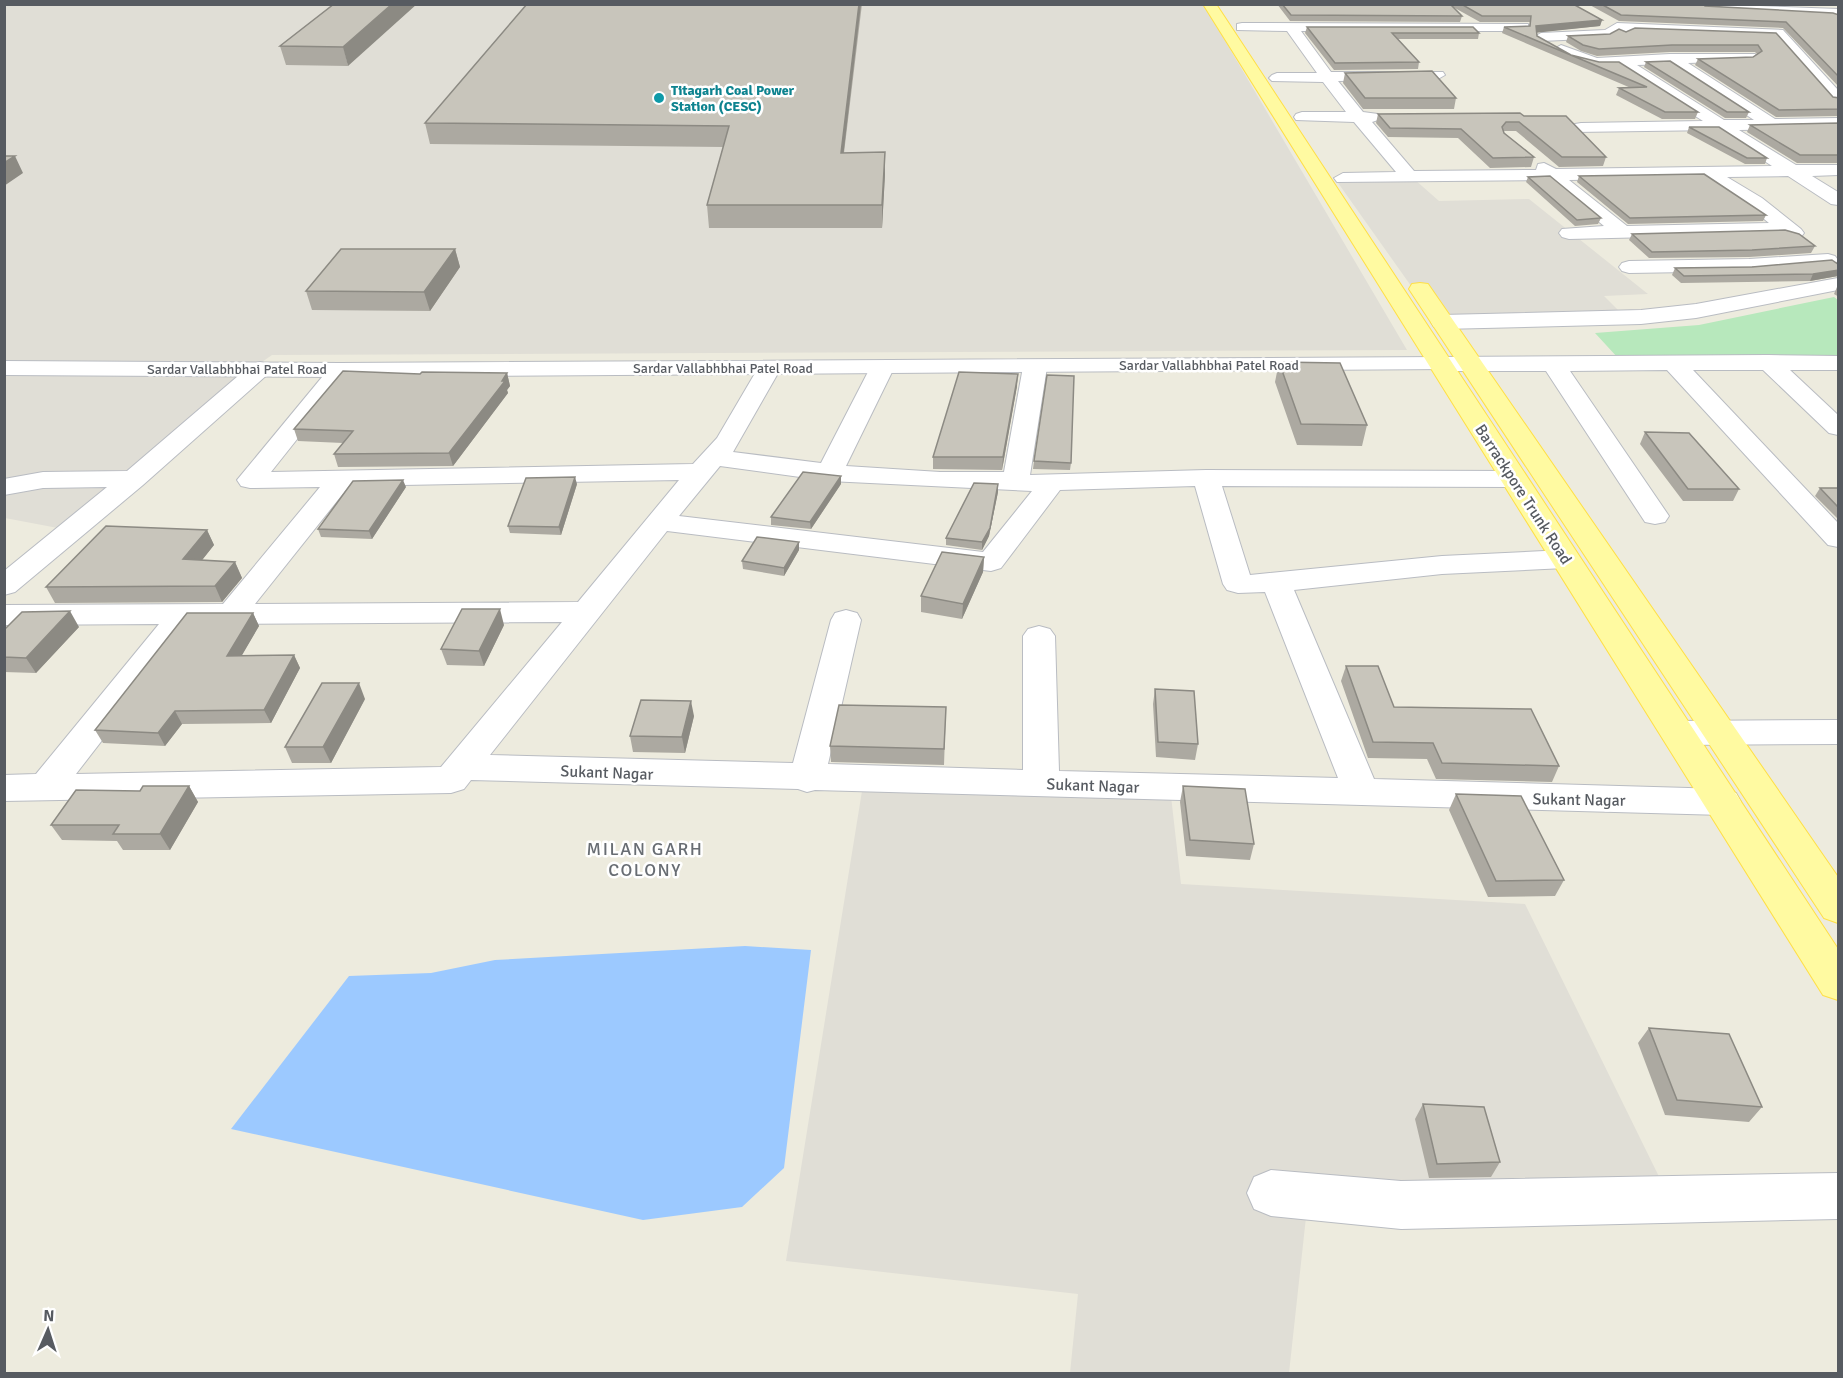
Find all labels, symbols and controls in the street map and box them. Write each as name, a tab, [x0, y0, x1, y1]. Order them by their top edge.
place label: Titagarh Coal Power Station (CESC)	[671, 82, 795, 115]
marker: Titagarh Coal Power Station (CESC)	[652, 91, 666, 105]
street label: Sardar Vallabhbhai Patel Road	[1119, 357, 1299, 374]
street label: Sardar Vallabhbhai Patel Road	[633, 360, 813, 377]
street label: Sardar Vallabhbhai Patel Road	[147, 361, 327, 378]
street label: Barrackpore Trunk Road	[1470, 421, 1576, 568]
street label: Sukant Nagar	[560, 761, 654, 785]
street label: Sukant Nagar	[1046, 774, 1140, 798]
street label: Sukant Nagar	[1532, 789, 1626, 811]
district label: MILAN GARH COLONY	[587, 838, 703, 881]
north arrow	[18, 1300, 78, 1360]
text: N	[43, 1306, 55, 1326]

